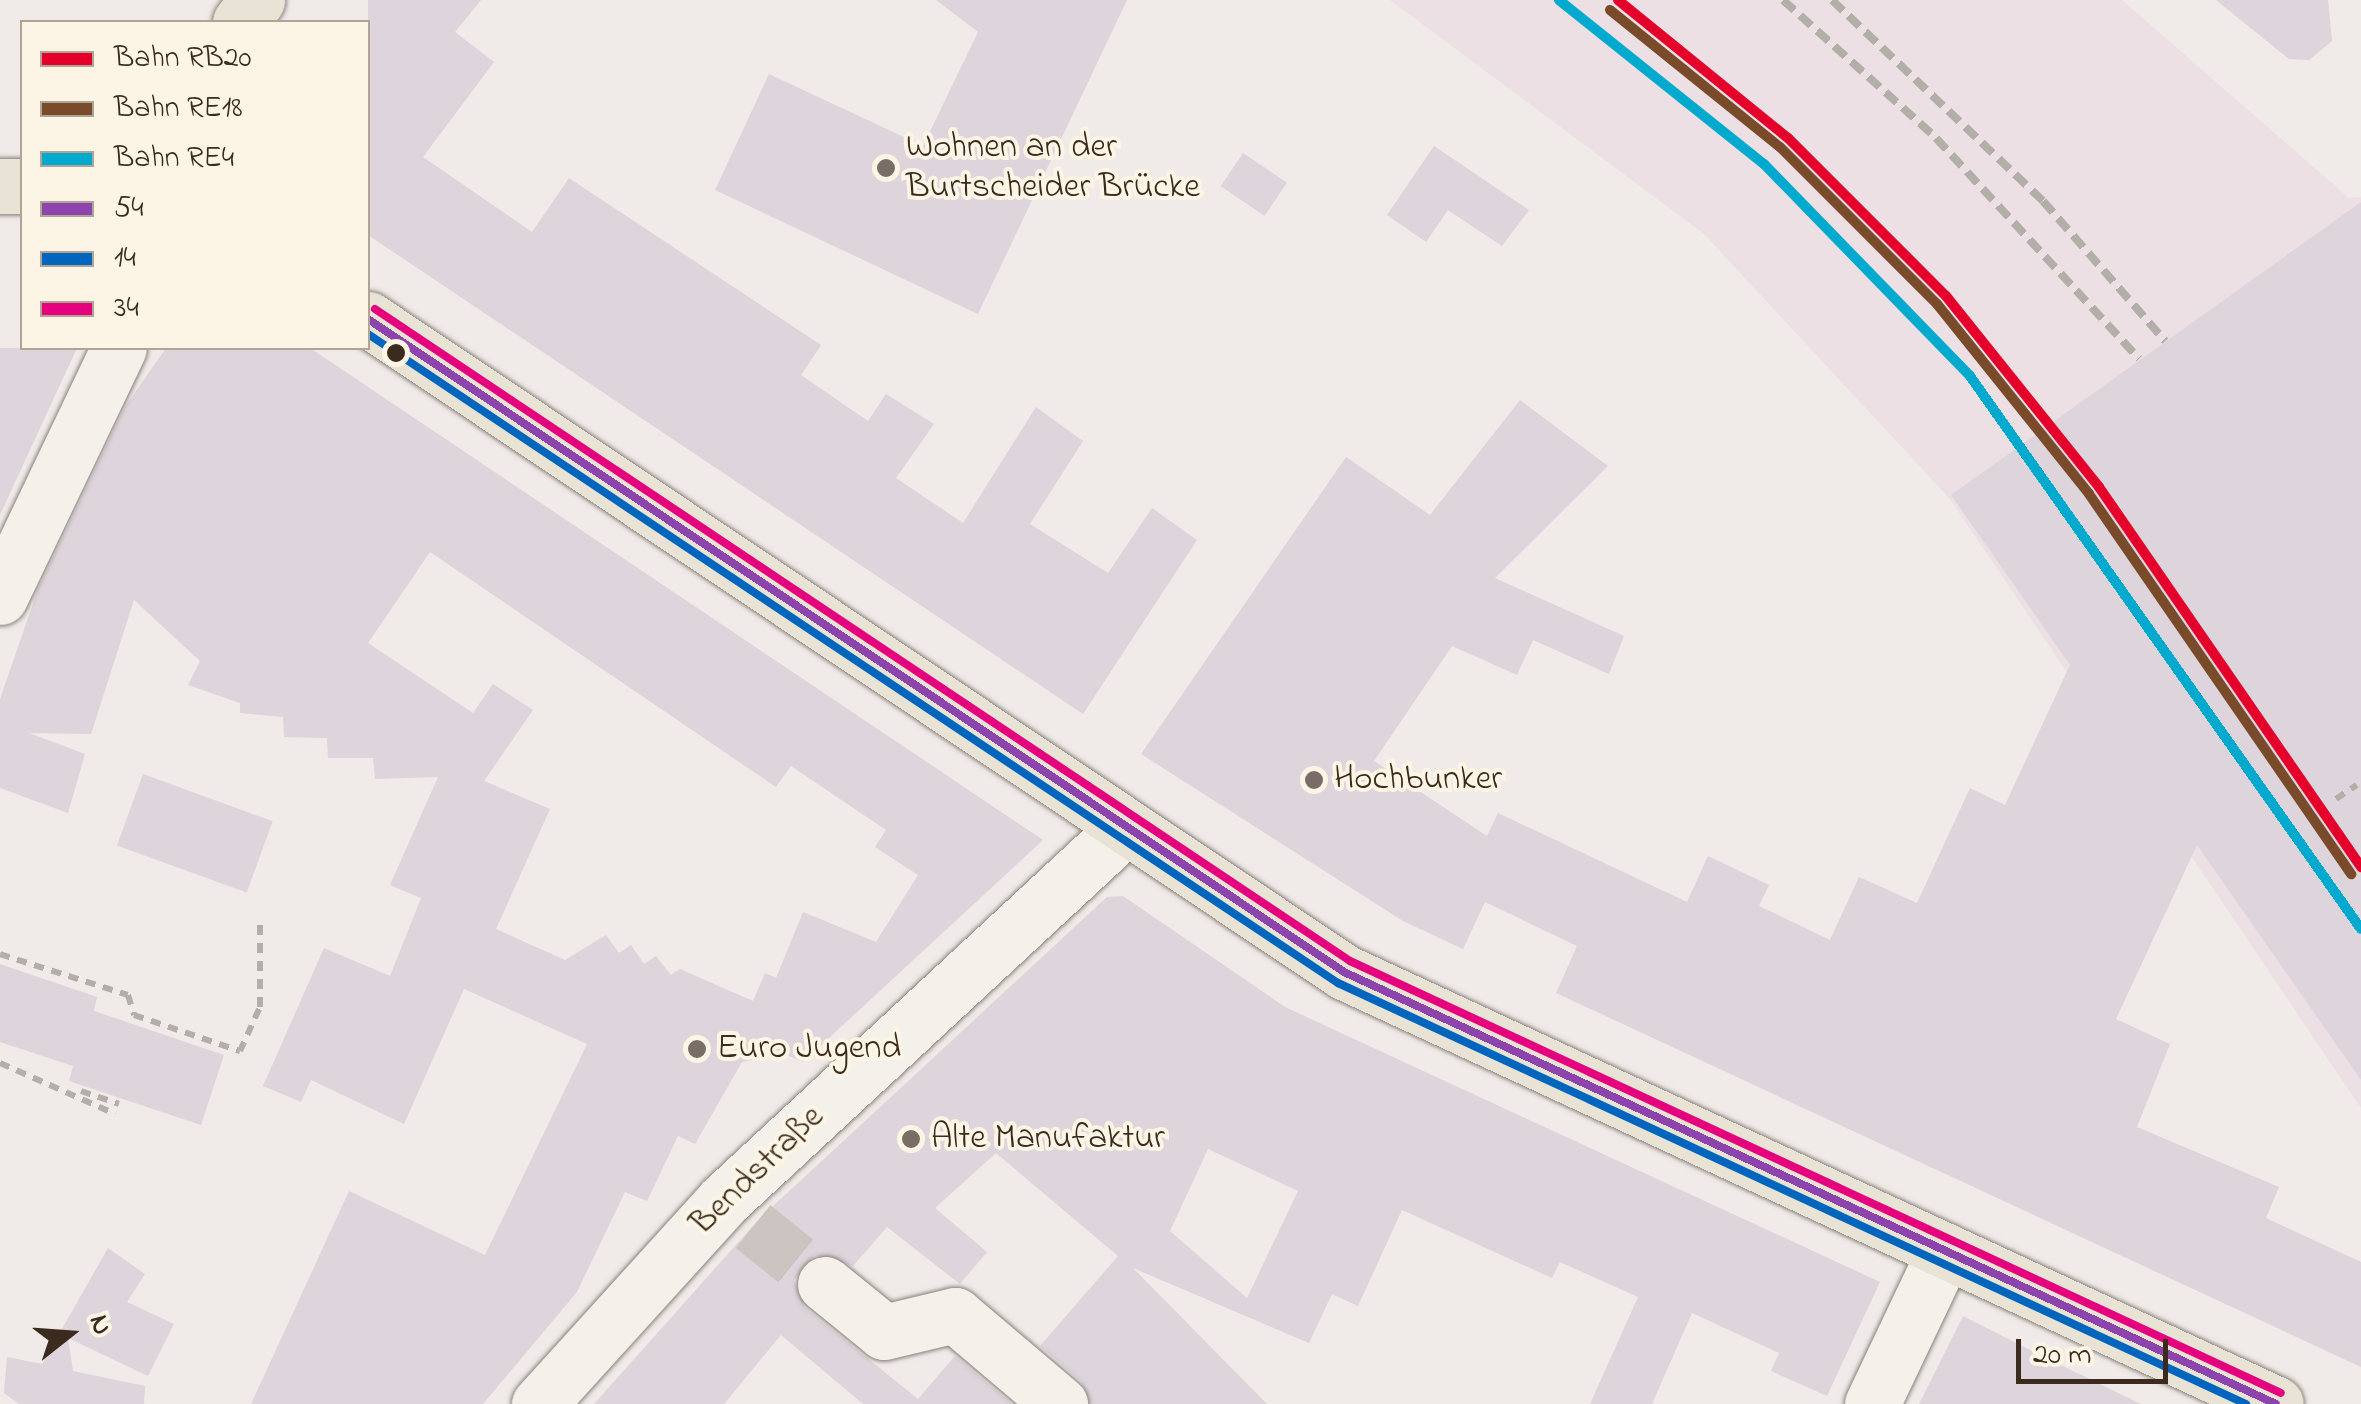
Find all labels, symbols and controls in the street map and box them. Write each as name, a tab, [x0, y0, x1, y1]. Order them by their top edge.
legend	[20, 20, 370, 350]
text: Bahn RB20	[114, 37, 252, 81]
text: Bahn RE18	[114, 87, 243, 131]
place label: Wohnen an der Burtscheider Brücke	[906, 127, 1200, 209]
text: Bahn RE4	[114, 137, 234, 181]
marker: Wohnen an der Burtscheider Brücke	[875, 157, 897, 179]
text: 54	[114, 187, 144, 231]
text: 14	[114, 237, 136, 281]
text: 34	[114, 287, 139, 331]
unlabelled marker	[386, 343, 406, 363]
place label: Hochbunker	[1334, 759, 1502, 801]
marker: Hochbunker	[1303, 769, 1325, 791]
place label: Euro Jugend	[717, 1028, 901, 1070]
marker: Euro Jugend	[686, 1038, 708, 1060]
street label: Bendstraße	[682, 1097, 834, 1245]
place label: Alte Manufaktur	[931, 1118, 1165, 1160]
marker: Alte Manufaktur	[900, 1128, 922, 1150]
north arrow	[20, 1284, 120, 1384]
text: N	[77, 1310, 122, 1340]
scale bar	[2021, 1319, 2174, 1381]
text: 20 m	[2033, 1334, 2092, 1378]

